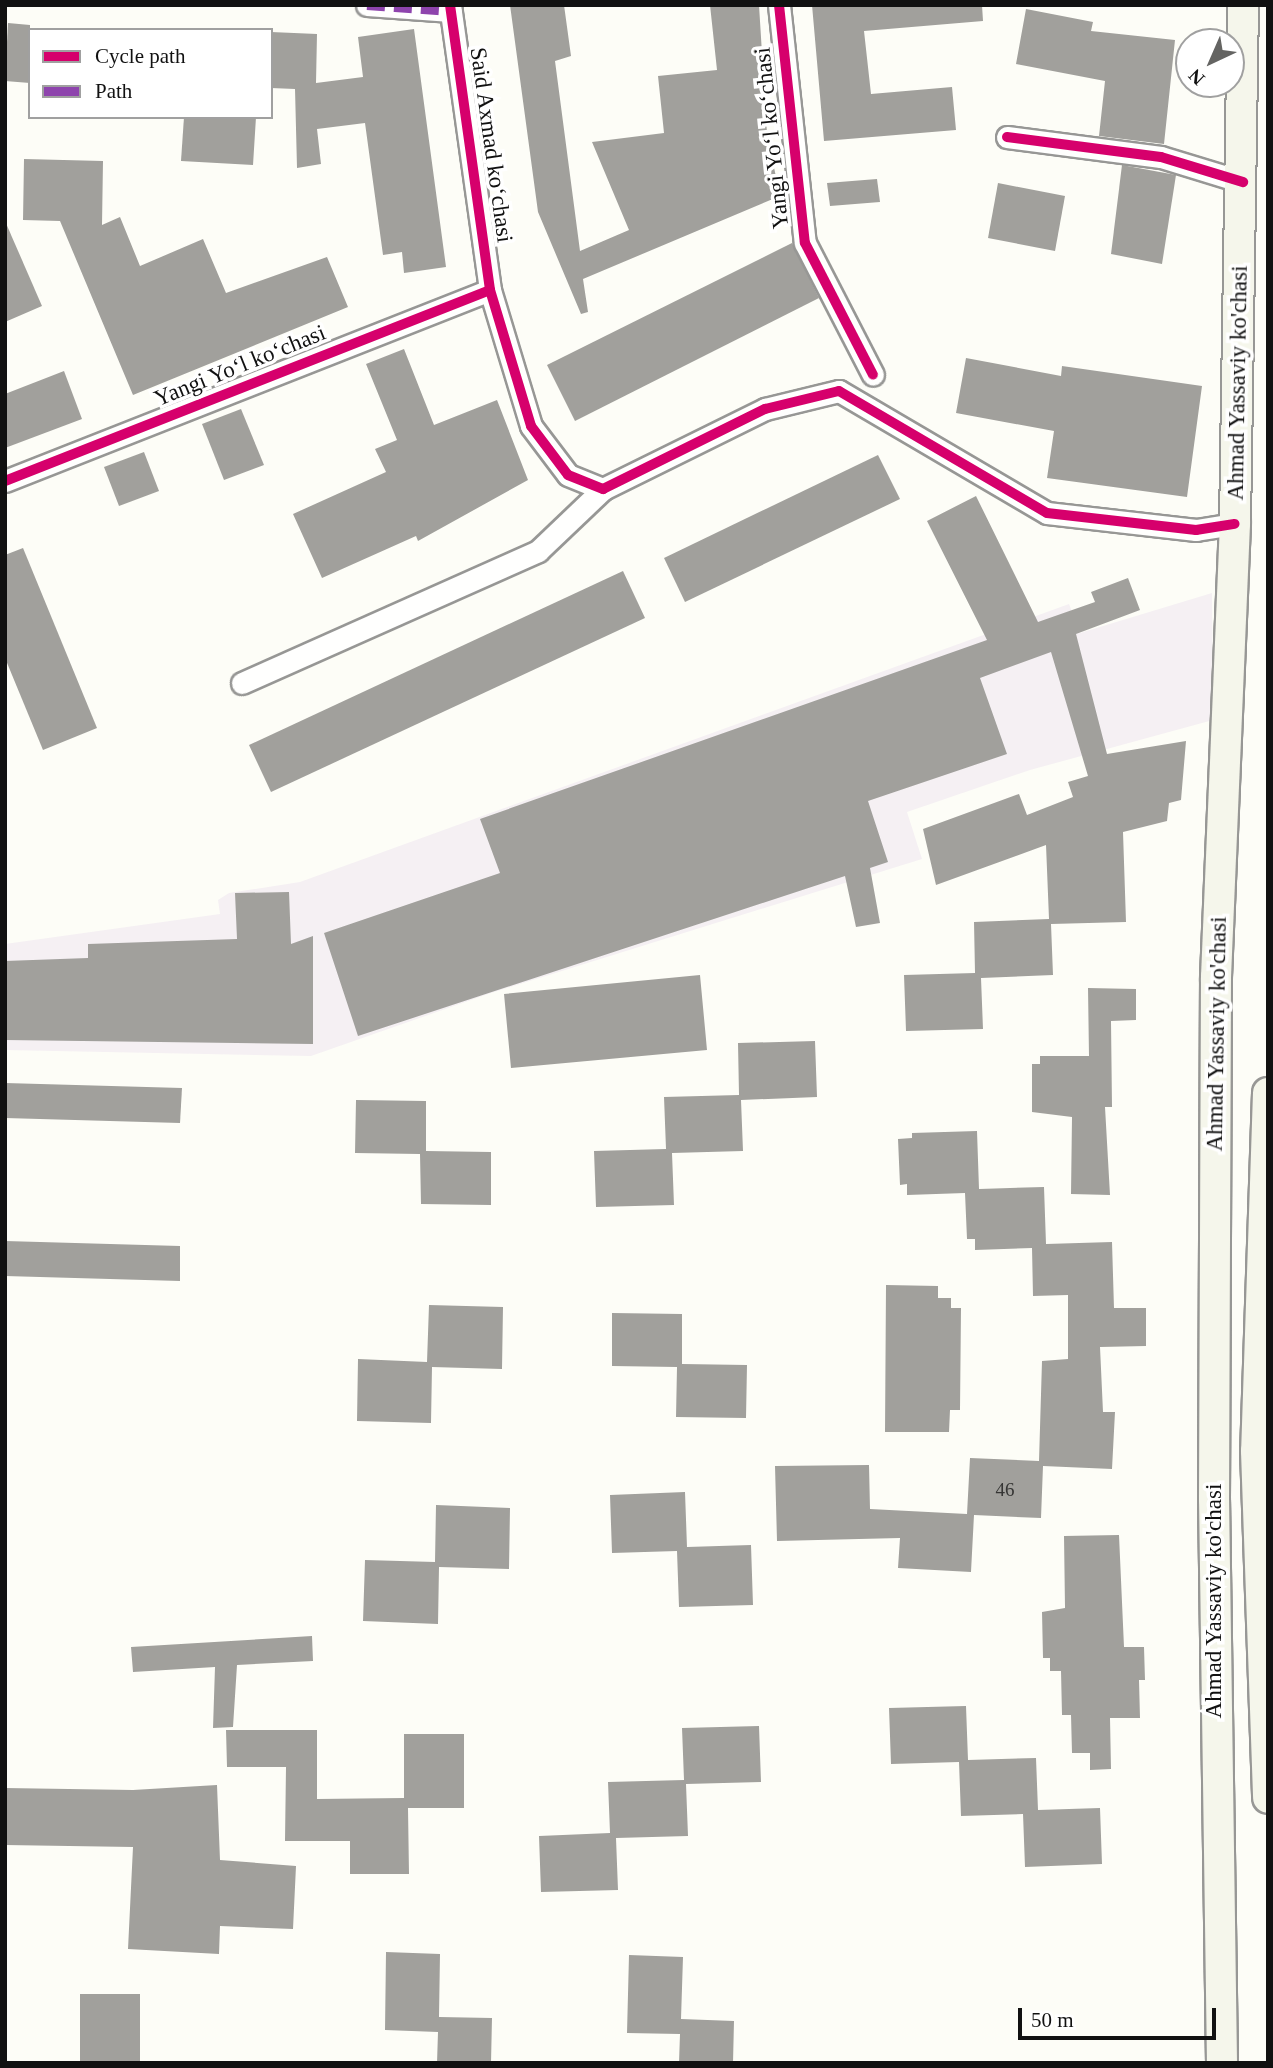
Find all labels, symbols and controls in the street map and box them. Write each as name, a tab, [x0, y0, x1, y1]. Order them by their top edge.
legend	[28, 28, 273, 119]
north arrow	[1175, 28, 1245, 98]
text: Cycle path	[95, 44, 185, 68]
street label: Said Axmad koʻchasi	[464, 45, 518, 245]
street label: Yangi Yoʻl koʻchasi	[749, 45, 795, 231]
text: N	[1184, 65, 1209, 89]
text: Path	[95, 79, 132, 103]
street label: Ahmad Yassaviy ko'chasi	[1222, 265, 1254, 501]
street label: Yangi Yoʻl koʻchasi	[150, 319, 330, 413]
street label: Ahmad Yassaviy ko'chasi	[1201, 916, 1233, 1152]
house number: 46	[996, 1479, 1015, 1501]
street label: Ahmad Yassaviy ko'chasi	[1200, 1483, 1228, 1719]
scale bar	[1021, 1994, 1219, 2038]
text: 50 m	[1031, 2008, 1074, 2032]

